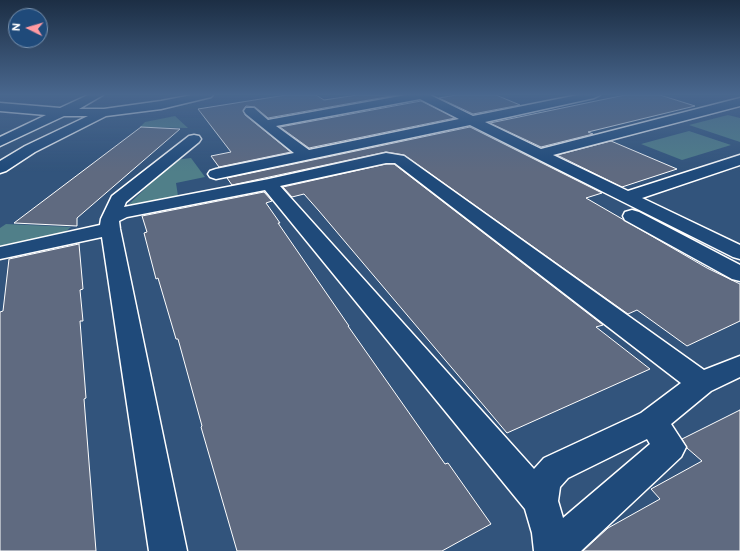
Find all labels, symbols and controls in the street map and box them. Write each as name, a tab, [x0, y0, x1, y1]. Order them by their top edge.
north arrow	[8, 8, 48, 48]
text: N	[10, 22, 23, 32]

